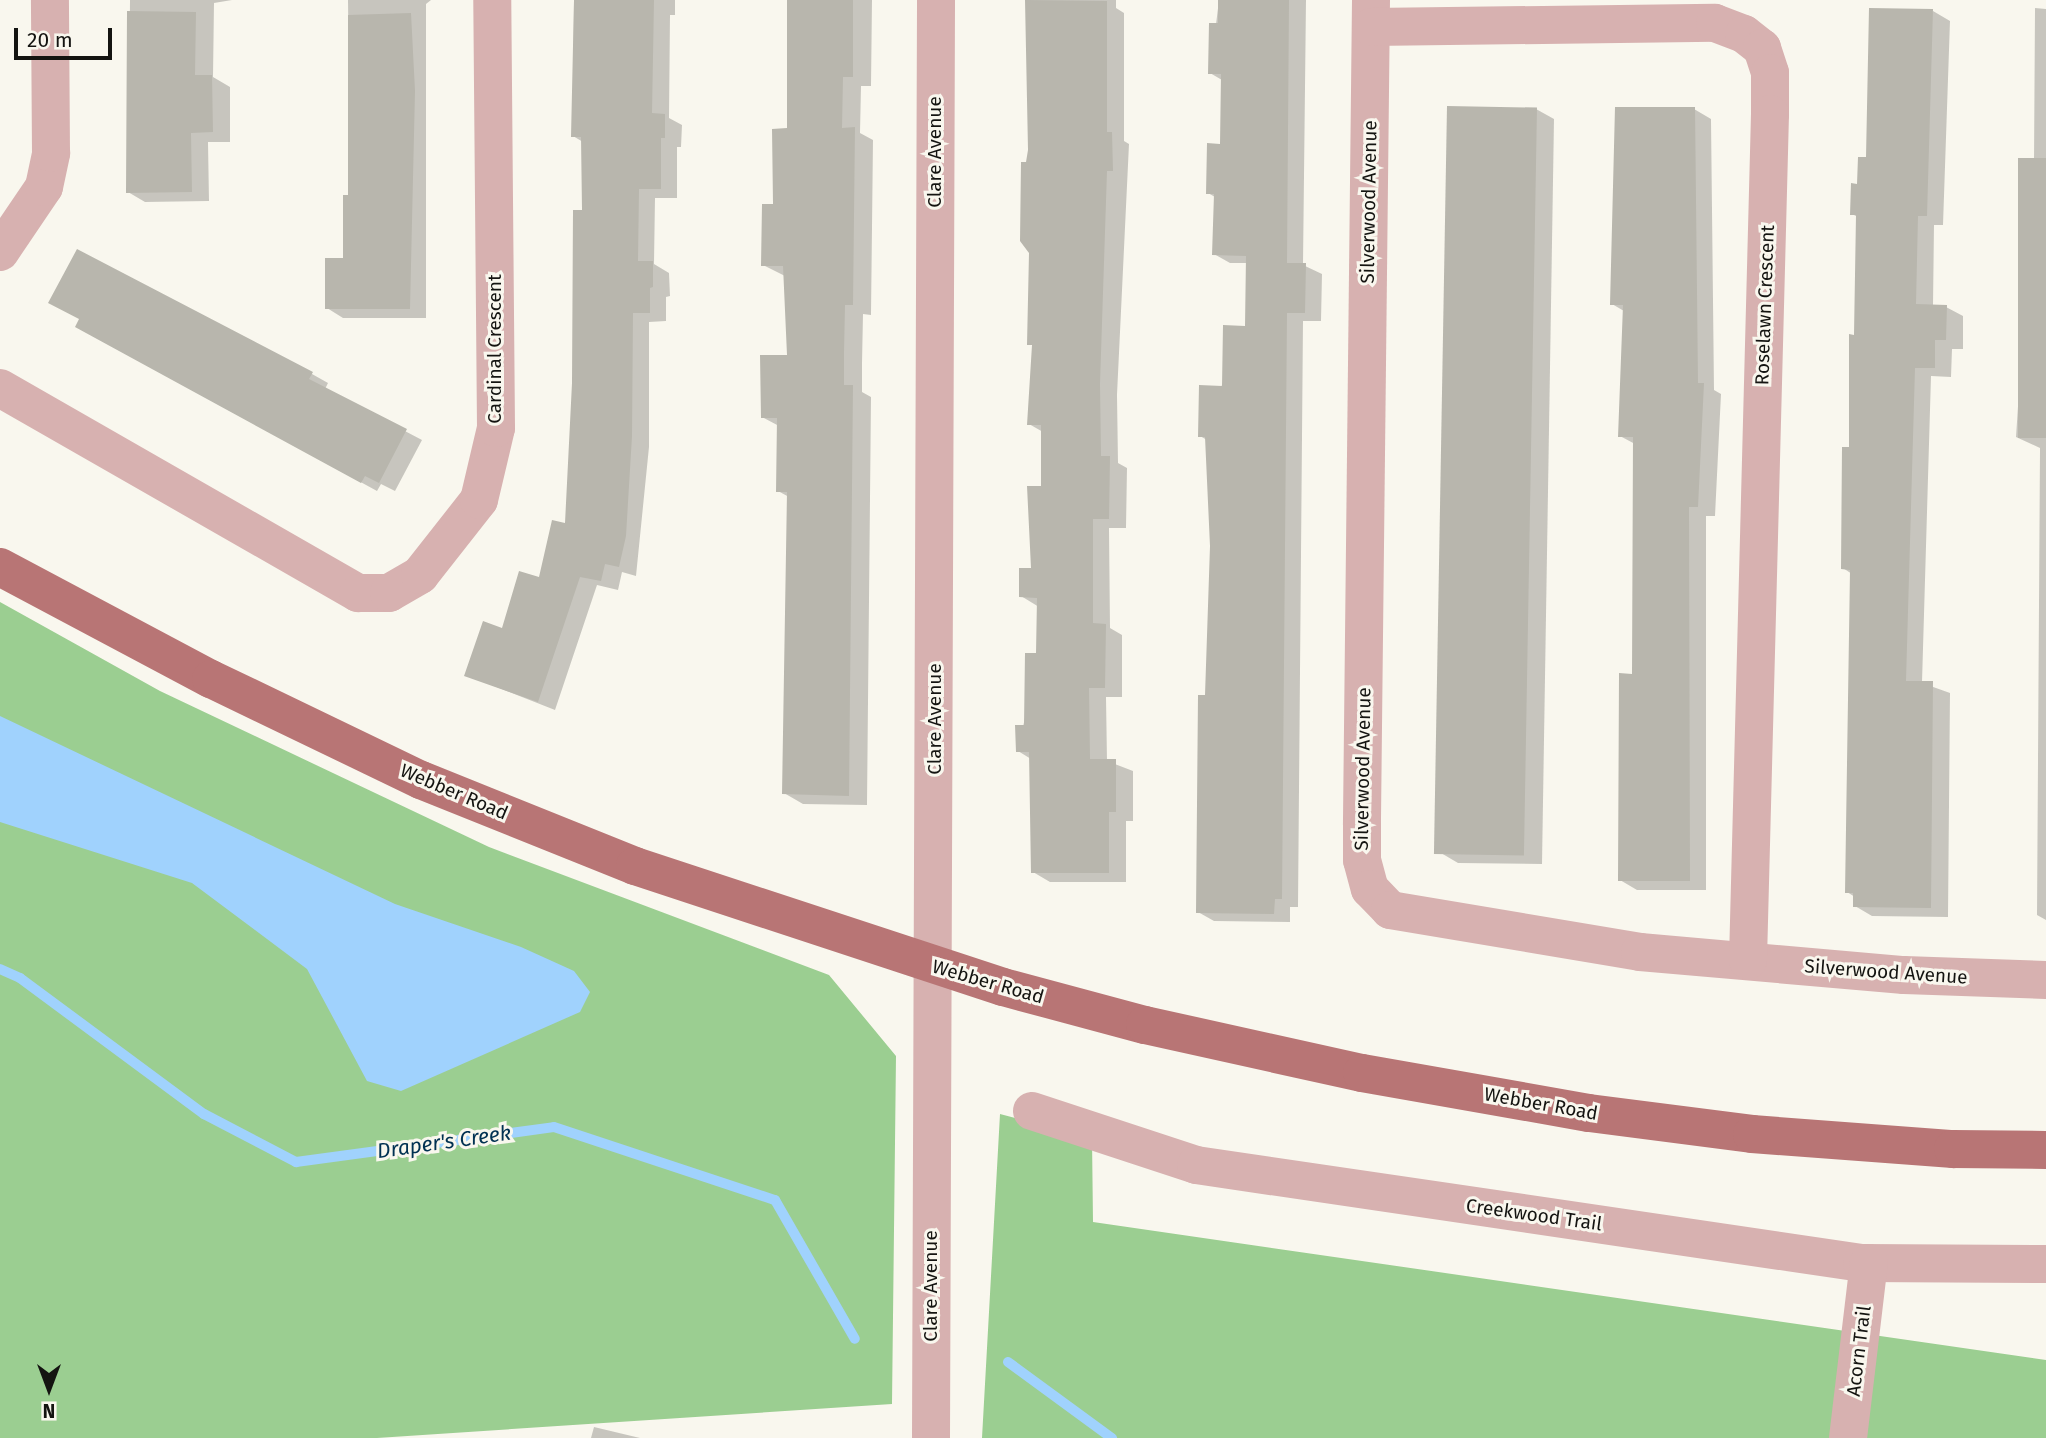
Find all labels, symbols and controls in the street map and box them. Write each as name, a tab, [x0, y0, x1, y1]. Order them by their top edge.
scale bar	[18, 14, 116, 58]
text: 20 m	[27, 27, 73, 53]
street label: Clare Avenue	[924, 96, 946, 208]
street label: Silverwood Avenue	[1356, 120, 1382, 284]
street label: Roselawn Crescent	[1751, 224, 1779, 386]
street label: Cardinal Crescent	[484, 274, 506, 424]
street label: Clare Avenue	[924, 663, 946, 775]
street label: Silverwood Avenue	[1350, 687, 1376, 851]
street label: Webber Road	[397, 759, 511, 825]
street label: Webber Road	[930, 955, 1046, 1009]
street label: Silverwood Avenue	[1804, 955, 1968, 989]
street label: Webber Road	[1482, 1083, 1600, 1125]
water label: Draper's Creek	[375, 1120, 513, 1164]
street label: Creekwood Trail	[1465, 1194, 1603, 1236]
street label: Clare Avenue	[920, 1230, 942, 1342]
street label: Acorn Trail	[1842, 1304, 1876, 1398]
north arrow	[14, 1354, 84, 1424]
text: N	[43, 1399, 55, 1422]

